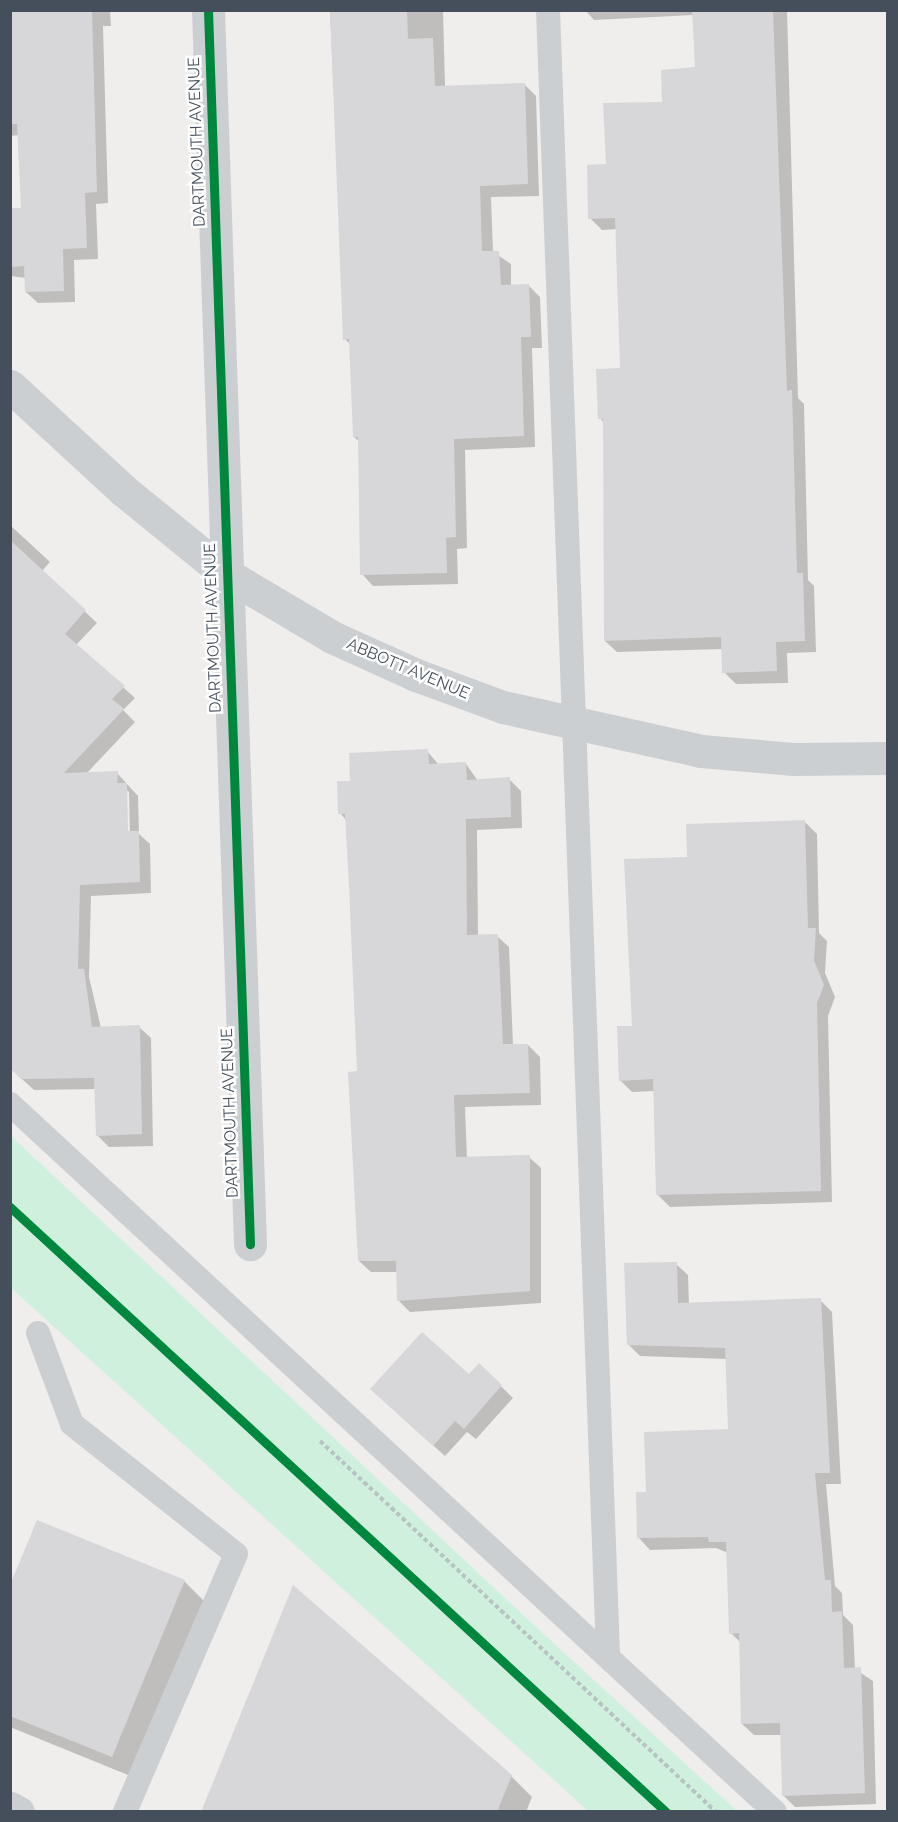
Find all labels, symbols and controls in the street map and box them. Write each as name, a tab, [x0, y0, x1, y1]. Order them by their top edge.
street label: DARTMOUTH AVENUE	[184, 57, 210, 227]
street label: DARTMOUTH AVENUE	[200, 543, 226, 713]
street label: ABBOTT AVENUE	[343, 634, 473, 704]
street label: DARTMOUTH AVENUE	[217, 1028, 243, 1198]

